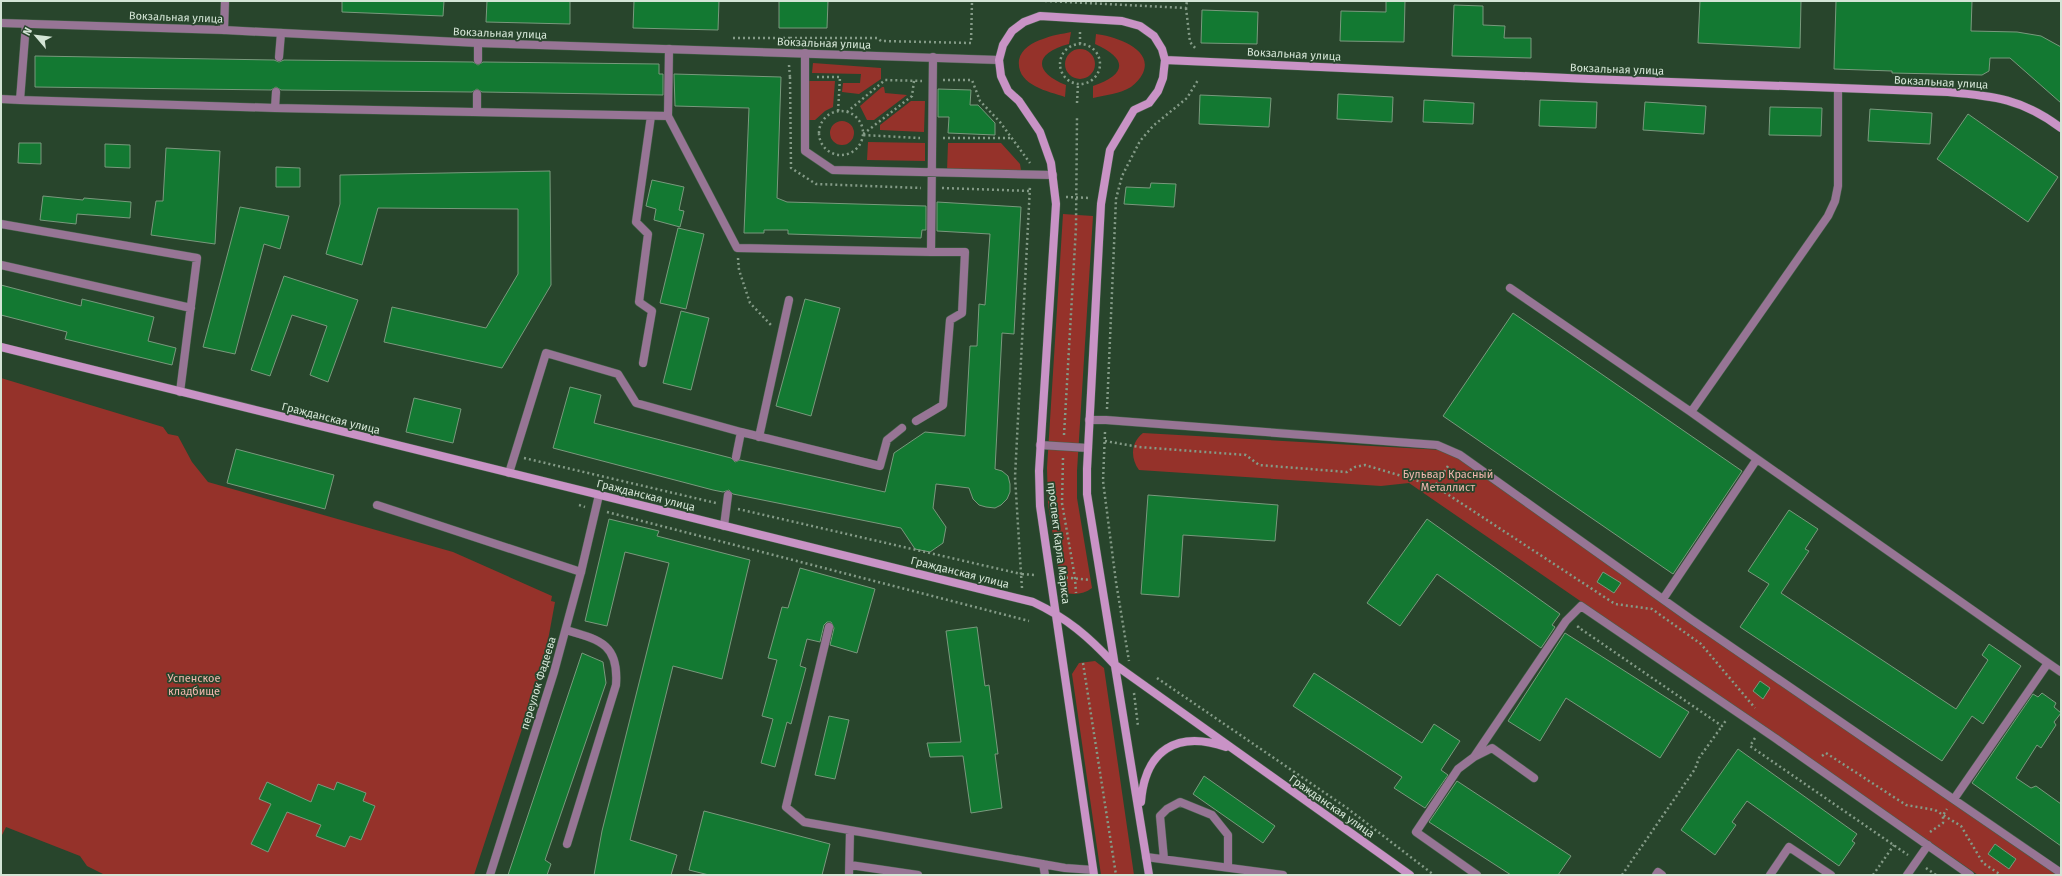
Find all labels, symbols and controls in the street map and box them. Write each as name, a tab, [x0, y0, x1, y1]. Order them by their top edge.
street label: Вокзальная улица	[129, 9, 223, 26]
north arrow	[16, 16, 56, 56]
text: N	[20, 25, 35, 38]
street label: Вокзальная улица	[453, 25, 547, 42]
street label: Вокзальная улица	[777, 35, 871, 52]
street label: Вокзальная улица	[1247, 46, 1341, 63]
street label: Вокзальная улица	[1570, 61, 1664, 78]
street label: Вокзальная улица	[1894, 74, 1988, 91]
street label: Гражданская улица	[280, 400, 381, 437]
park label: Бульвар Красный Металлист	[1403, 468, 1493, 494]
street label: Гражданская улица	[595, 477, 696, 514]
street label: проспект Карла Маркса	[1045, 481, 1072, 605]
street label: Гражданская улица	[909, 554, 1010, 591]
street label: переулок Фадеева	[518, 635, 559, 731]
park label: Успенское кладбище	[167, 672, 221, 698]
street label: Гражданская улица	[1287, 772, 1377, 841]

